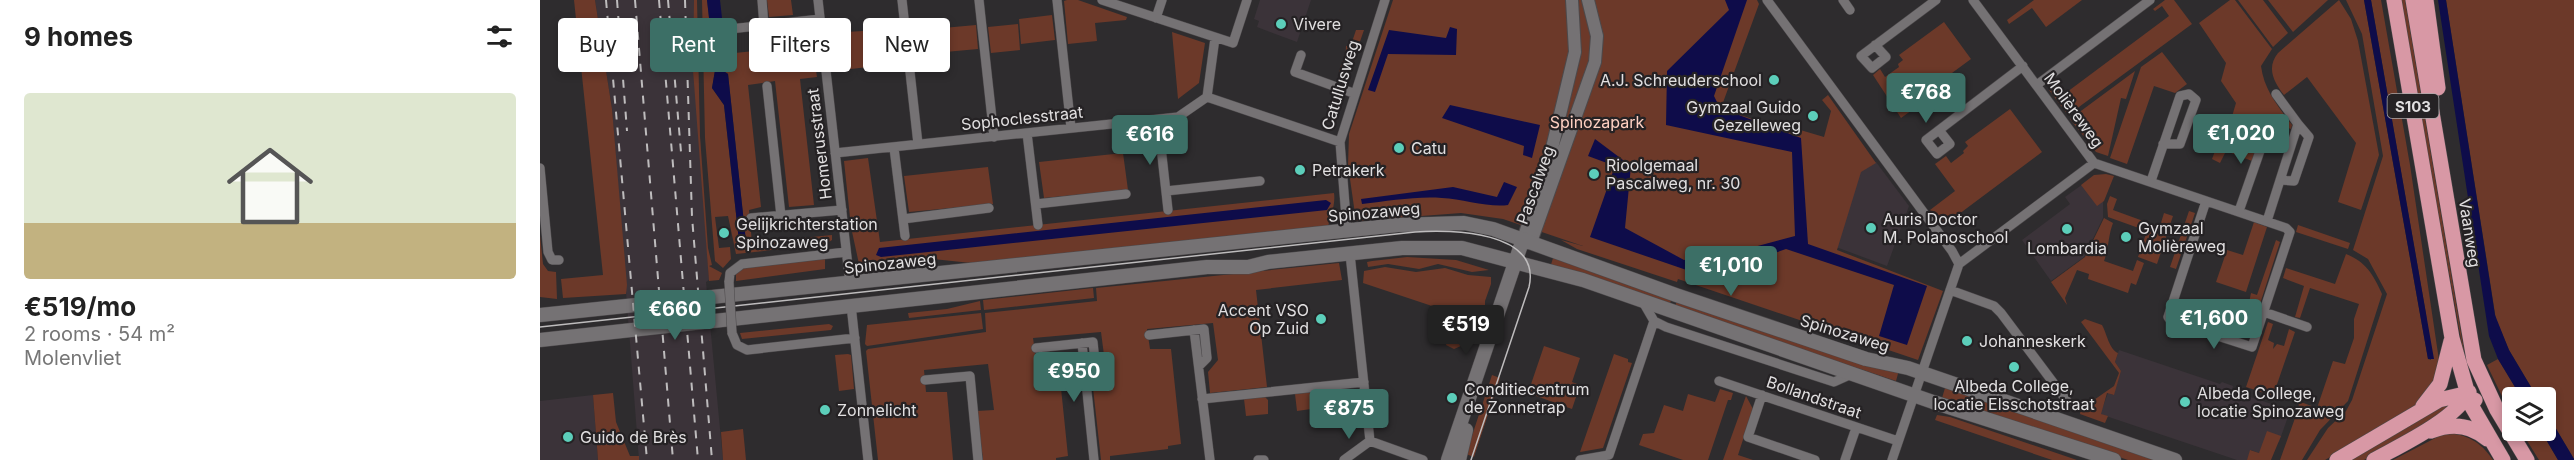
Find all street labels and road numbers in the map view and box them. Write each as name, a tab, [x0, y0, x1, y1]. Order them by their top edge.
street label: Catullusweg	[1317, 38, 1363, 132]
street label: Molièreweg	[2040, 69, 2108, 151]
street label: Homerusstraat	[802, 87, 836, 201]
road number: S103	[2388, 94, 2438, 118]
street label: Sophoclesstraat	[960, 102, 1084, 134]
street label: Pascalweg	[1512, 143, 1558, 227]
street label: Vaanweg	[2455, 197, 2485, 269]
street label: Spinozaweg	[1327, 198, 1421, 226]
street label: Spinozaweg	[843, 248, 937, 278]
street label: Spinozaweg	[1798, 310, 1892, 356]
street label: Bollandstraat	[1764, 371, 1864, 423]

